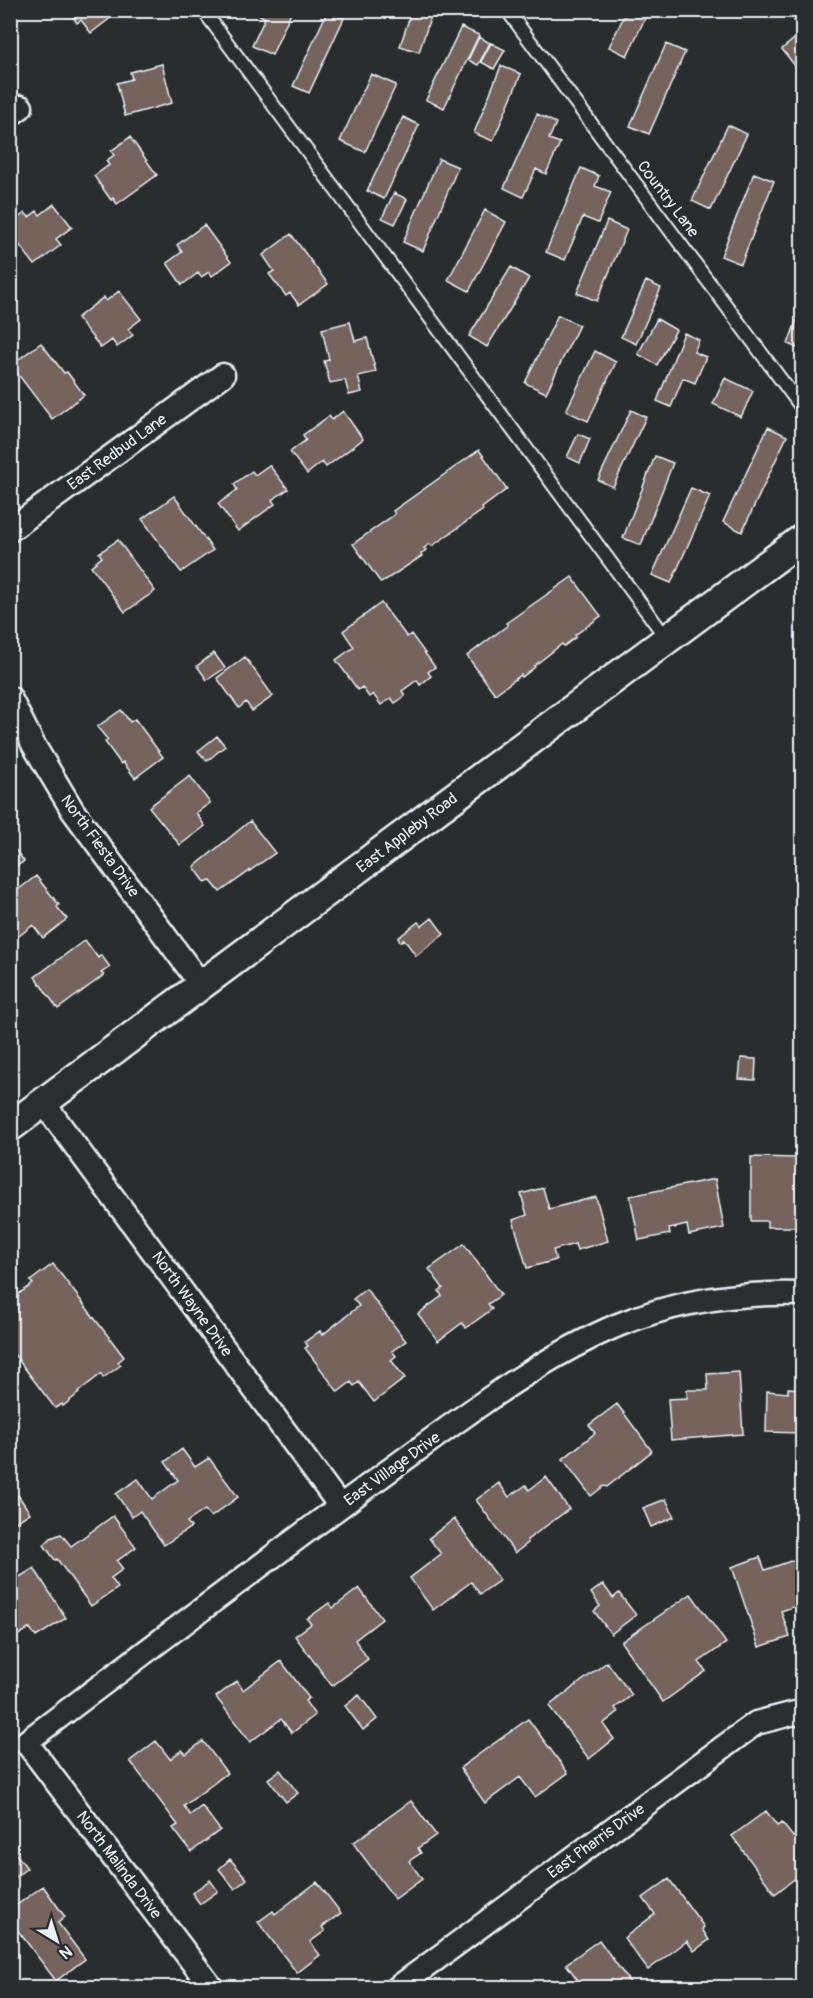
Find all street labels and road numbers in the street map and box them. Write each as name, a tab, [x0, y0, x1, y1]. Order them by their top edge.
street label: Country Lane	[633, 157, 703, 241]
street label: East Redbud Lane	[63, 409, 171, 495]
street label: East Appleby Road	[353, 789, 461, 877]
street label: North Fiesta Drive	[56, 791, 144, 901]
street label: North Wayne Drive	[147, 1248, 237, 1361]
street label: East Village Drive	[340, 1427, 444, 1511]
street label: East Pharris Drive	[543, 1799, 649, 1883]
street label: North Malinda Drive	[72, 1807, 166, 1923]

